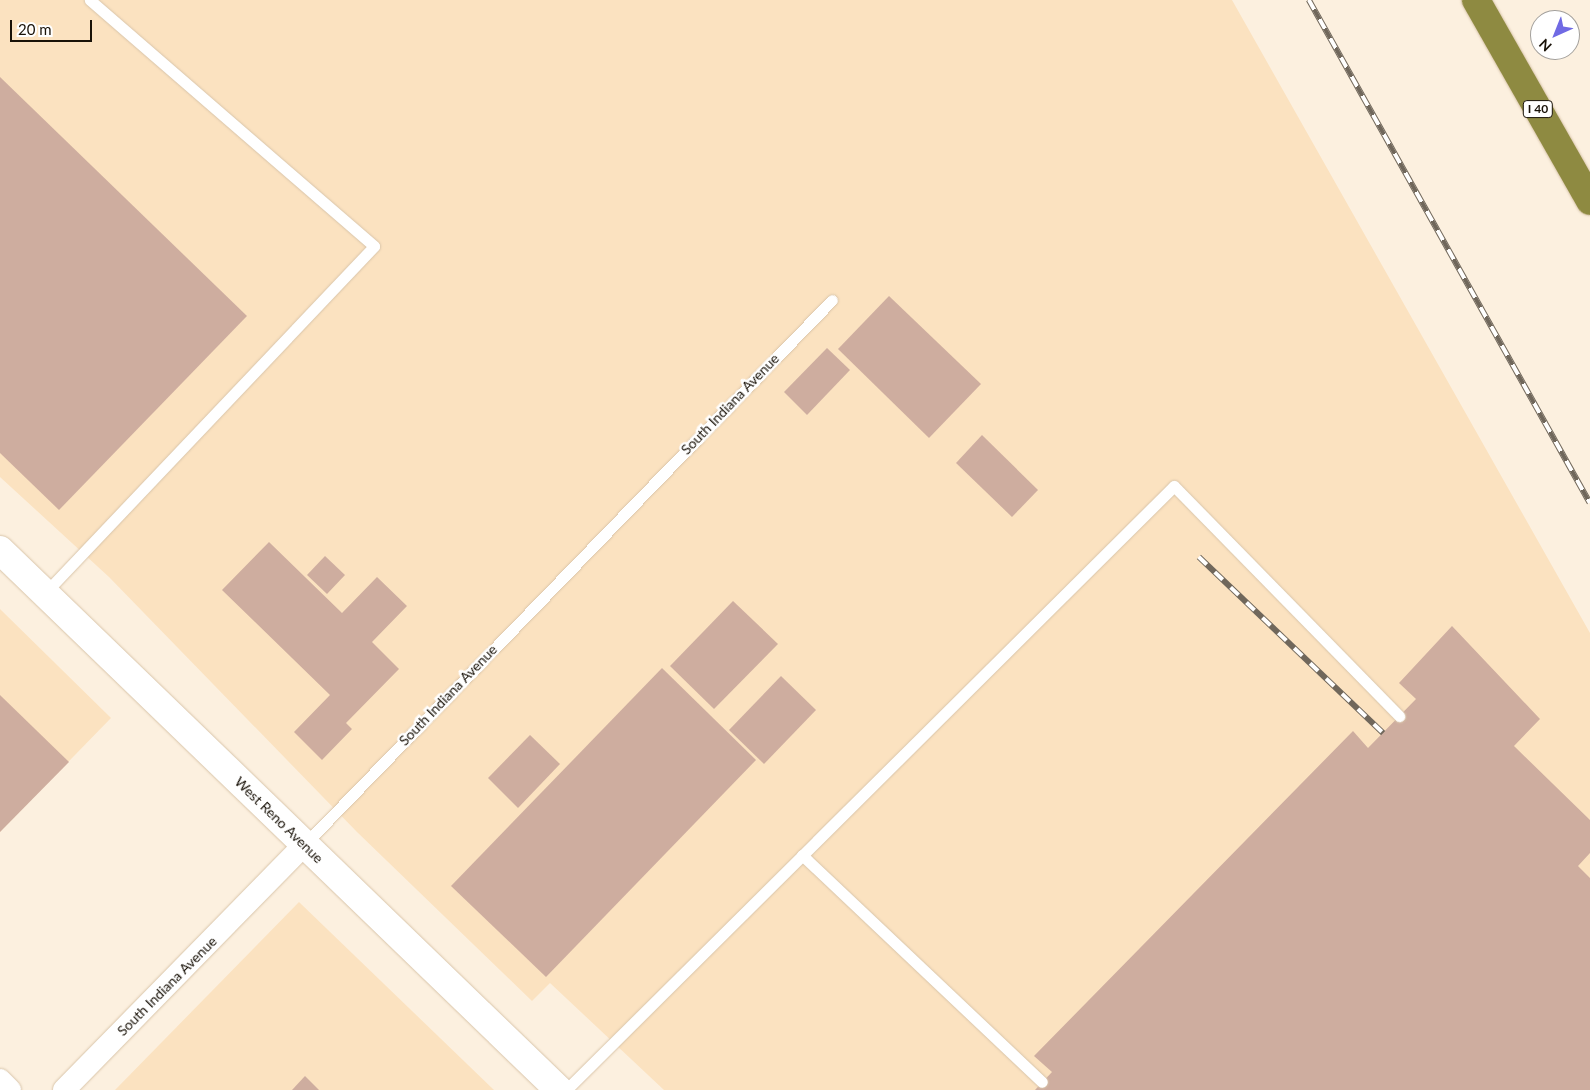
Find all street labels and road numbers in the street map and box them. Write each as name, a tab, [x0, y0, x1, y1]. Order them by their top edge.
road number: I 40	[1522, 100, 1554, 118]
street label: South Indiana Avenue	[677, 350, 783, 458]
street label: South Indiana Avenue	[395, 641, 501, 749]
street label: West Reno Avenue	[231, 773, 327, 867]
street label: South Indiana Avenue	[114, 933, 220, 1039]

